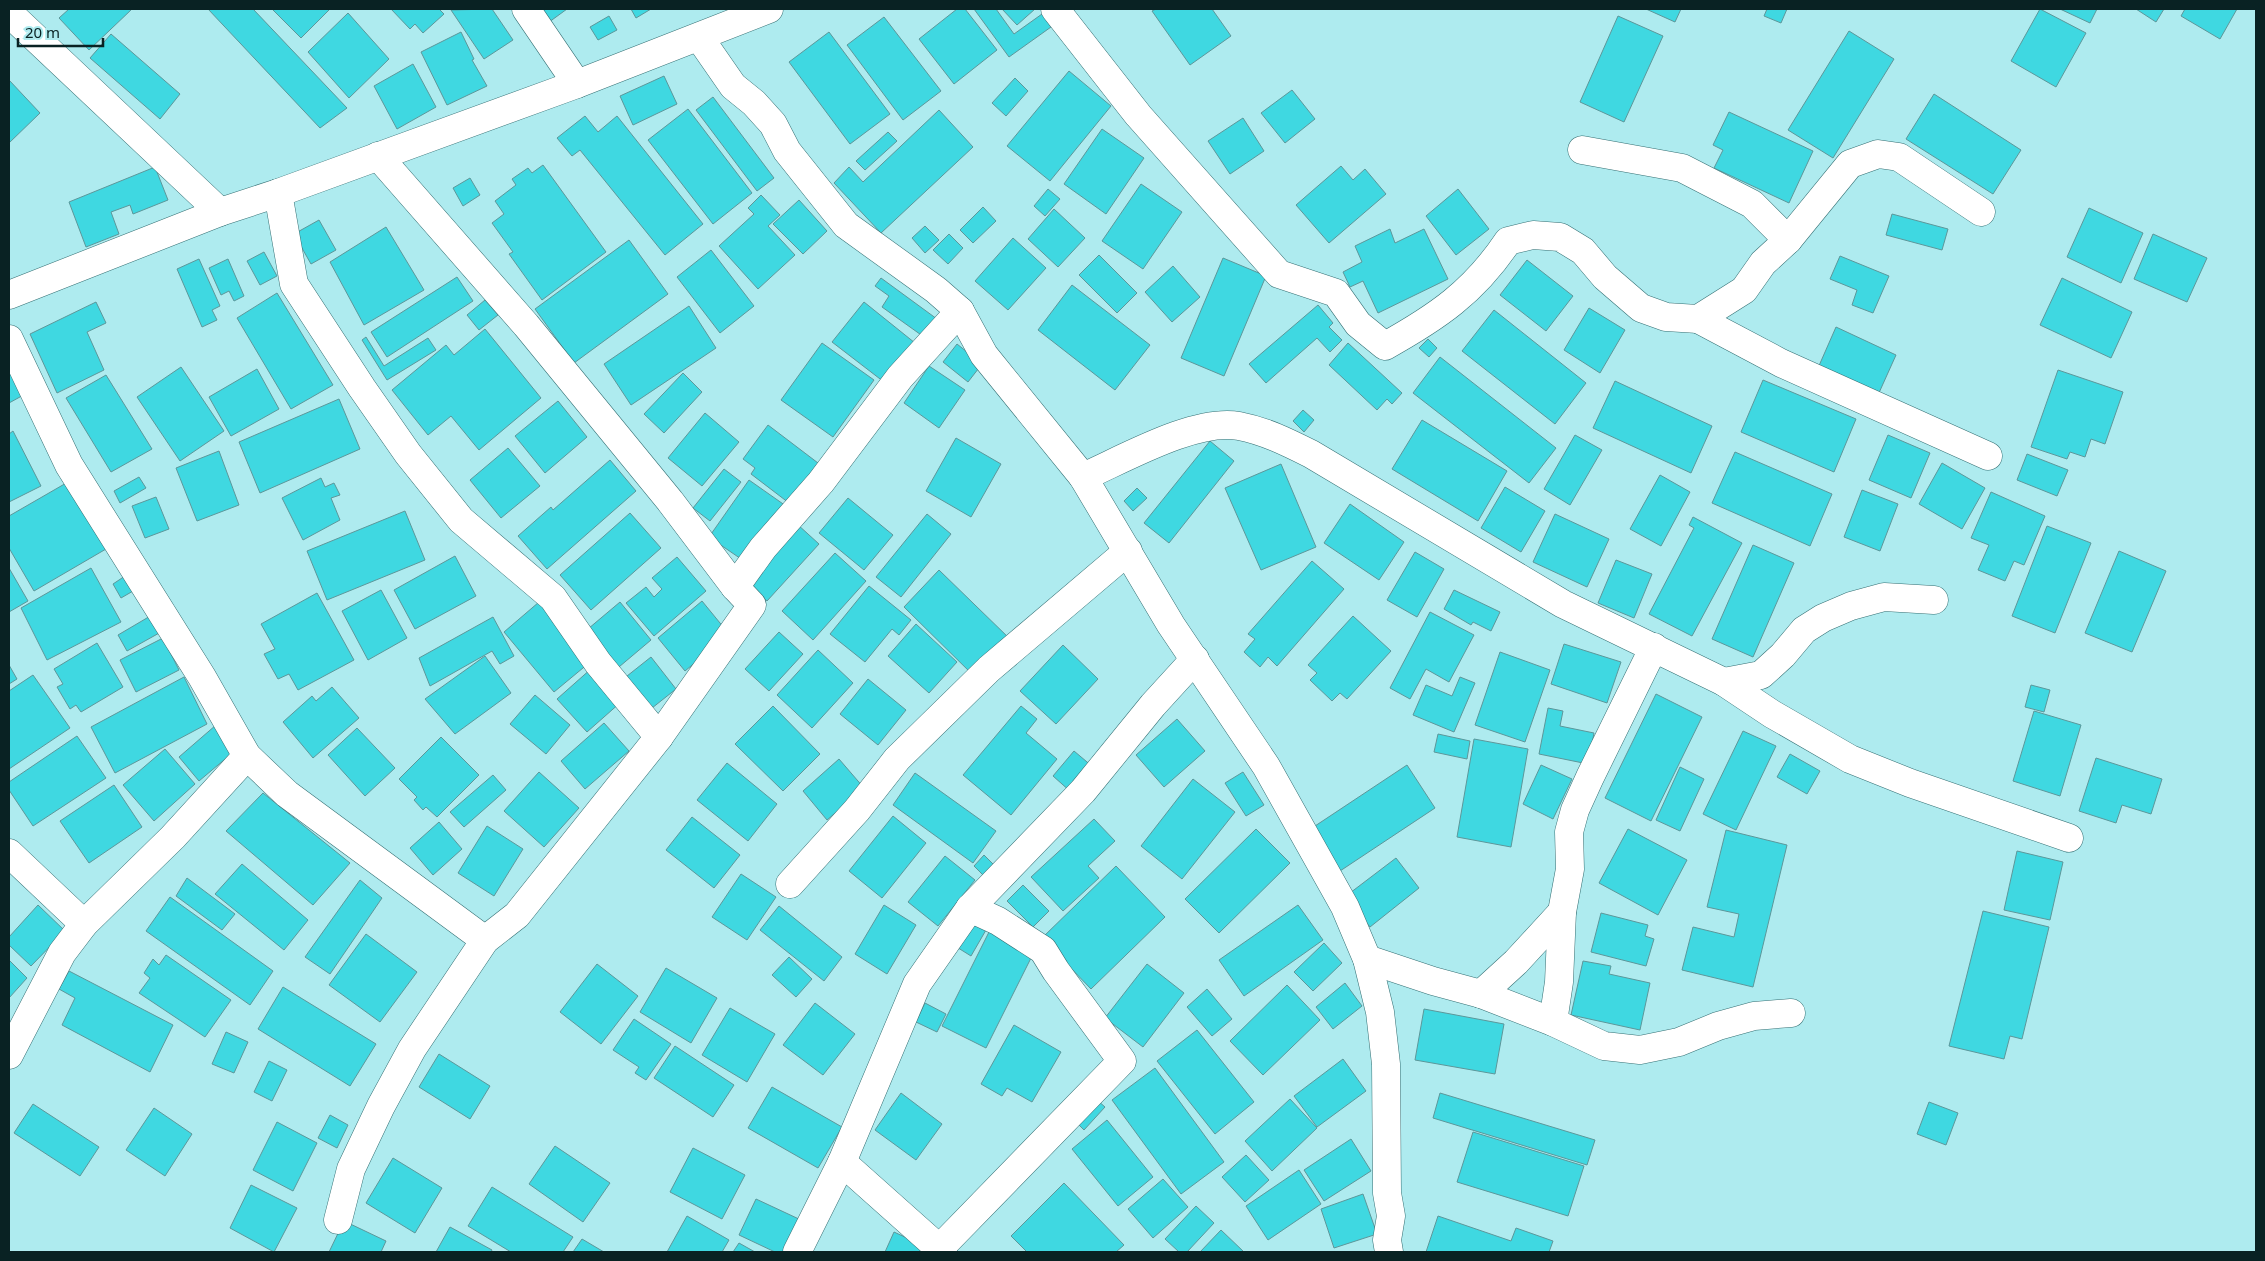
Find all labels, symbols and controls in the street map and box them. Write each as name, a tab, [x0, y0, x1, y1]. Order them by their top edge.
scale bar	[18, 15, 102, 47]
text: 20 m	[25, 22, 60, 42]

